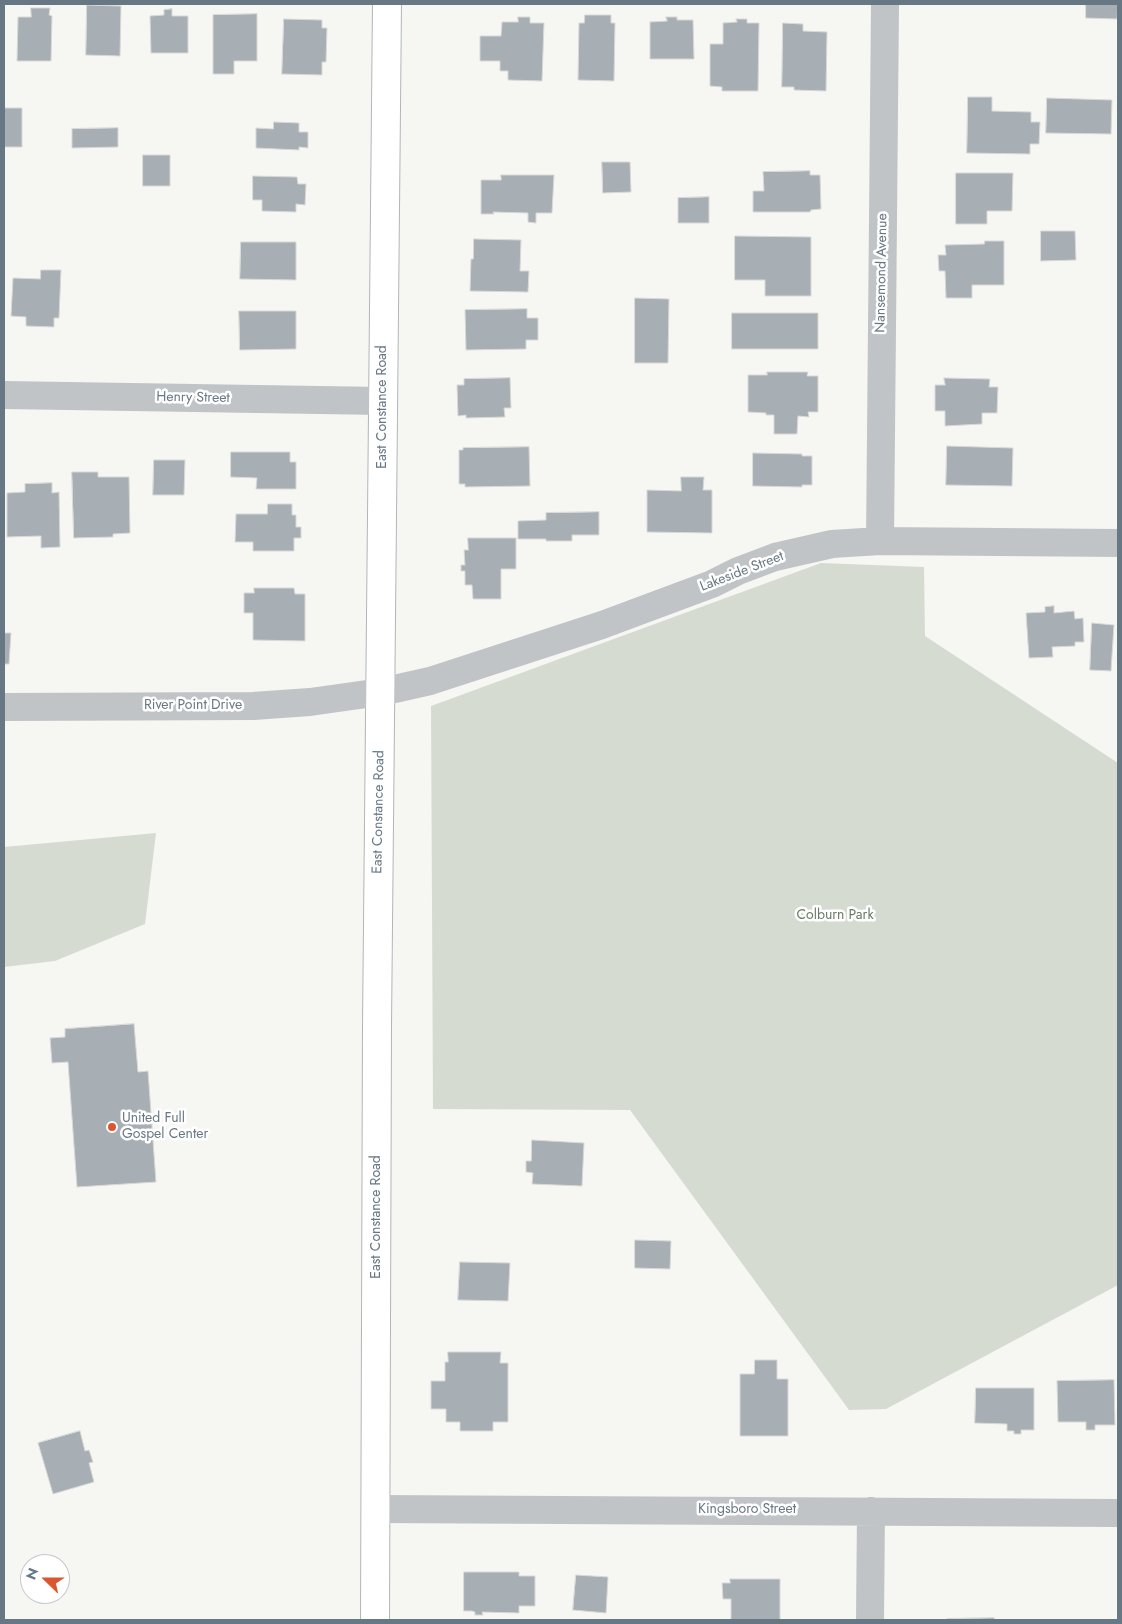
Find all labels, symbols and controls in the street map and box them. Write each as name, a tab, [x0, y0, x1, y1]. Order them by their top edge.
street label: Nansemond Avenue	[873, 213, 891, 333]
street label: East Constance Road	[375, 345, 391, 469]
street label: Henry Street	[156, 389, 230, 407]
street label: Lakeside Street	[698, 548, 786, 596]
street label: River Point Drive	[144, 698, 242, 714]
street label: East Constance Road	[370, 750, 388, 874]
park label: Colburn Park	[796, 908, 874, 924]
place label: United Full Gospel Center	[122, 1111, 208, 1144]
marker: United Full Gospel Center	[106, 1121, 118, 1133]
street label: East Constance Road	[369, 1155, 385, 1279]
street label: Kingsboro Street	[698, 1502, 796, 1518]
north arrow	[20, 1554, 70, 1604]
text: N	[21, 1565, 43, 1583]

